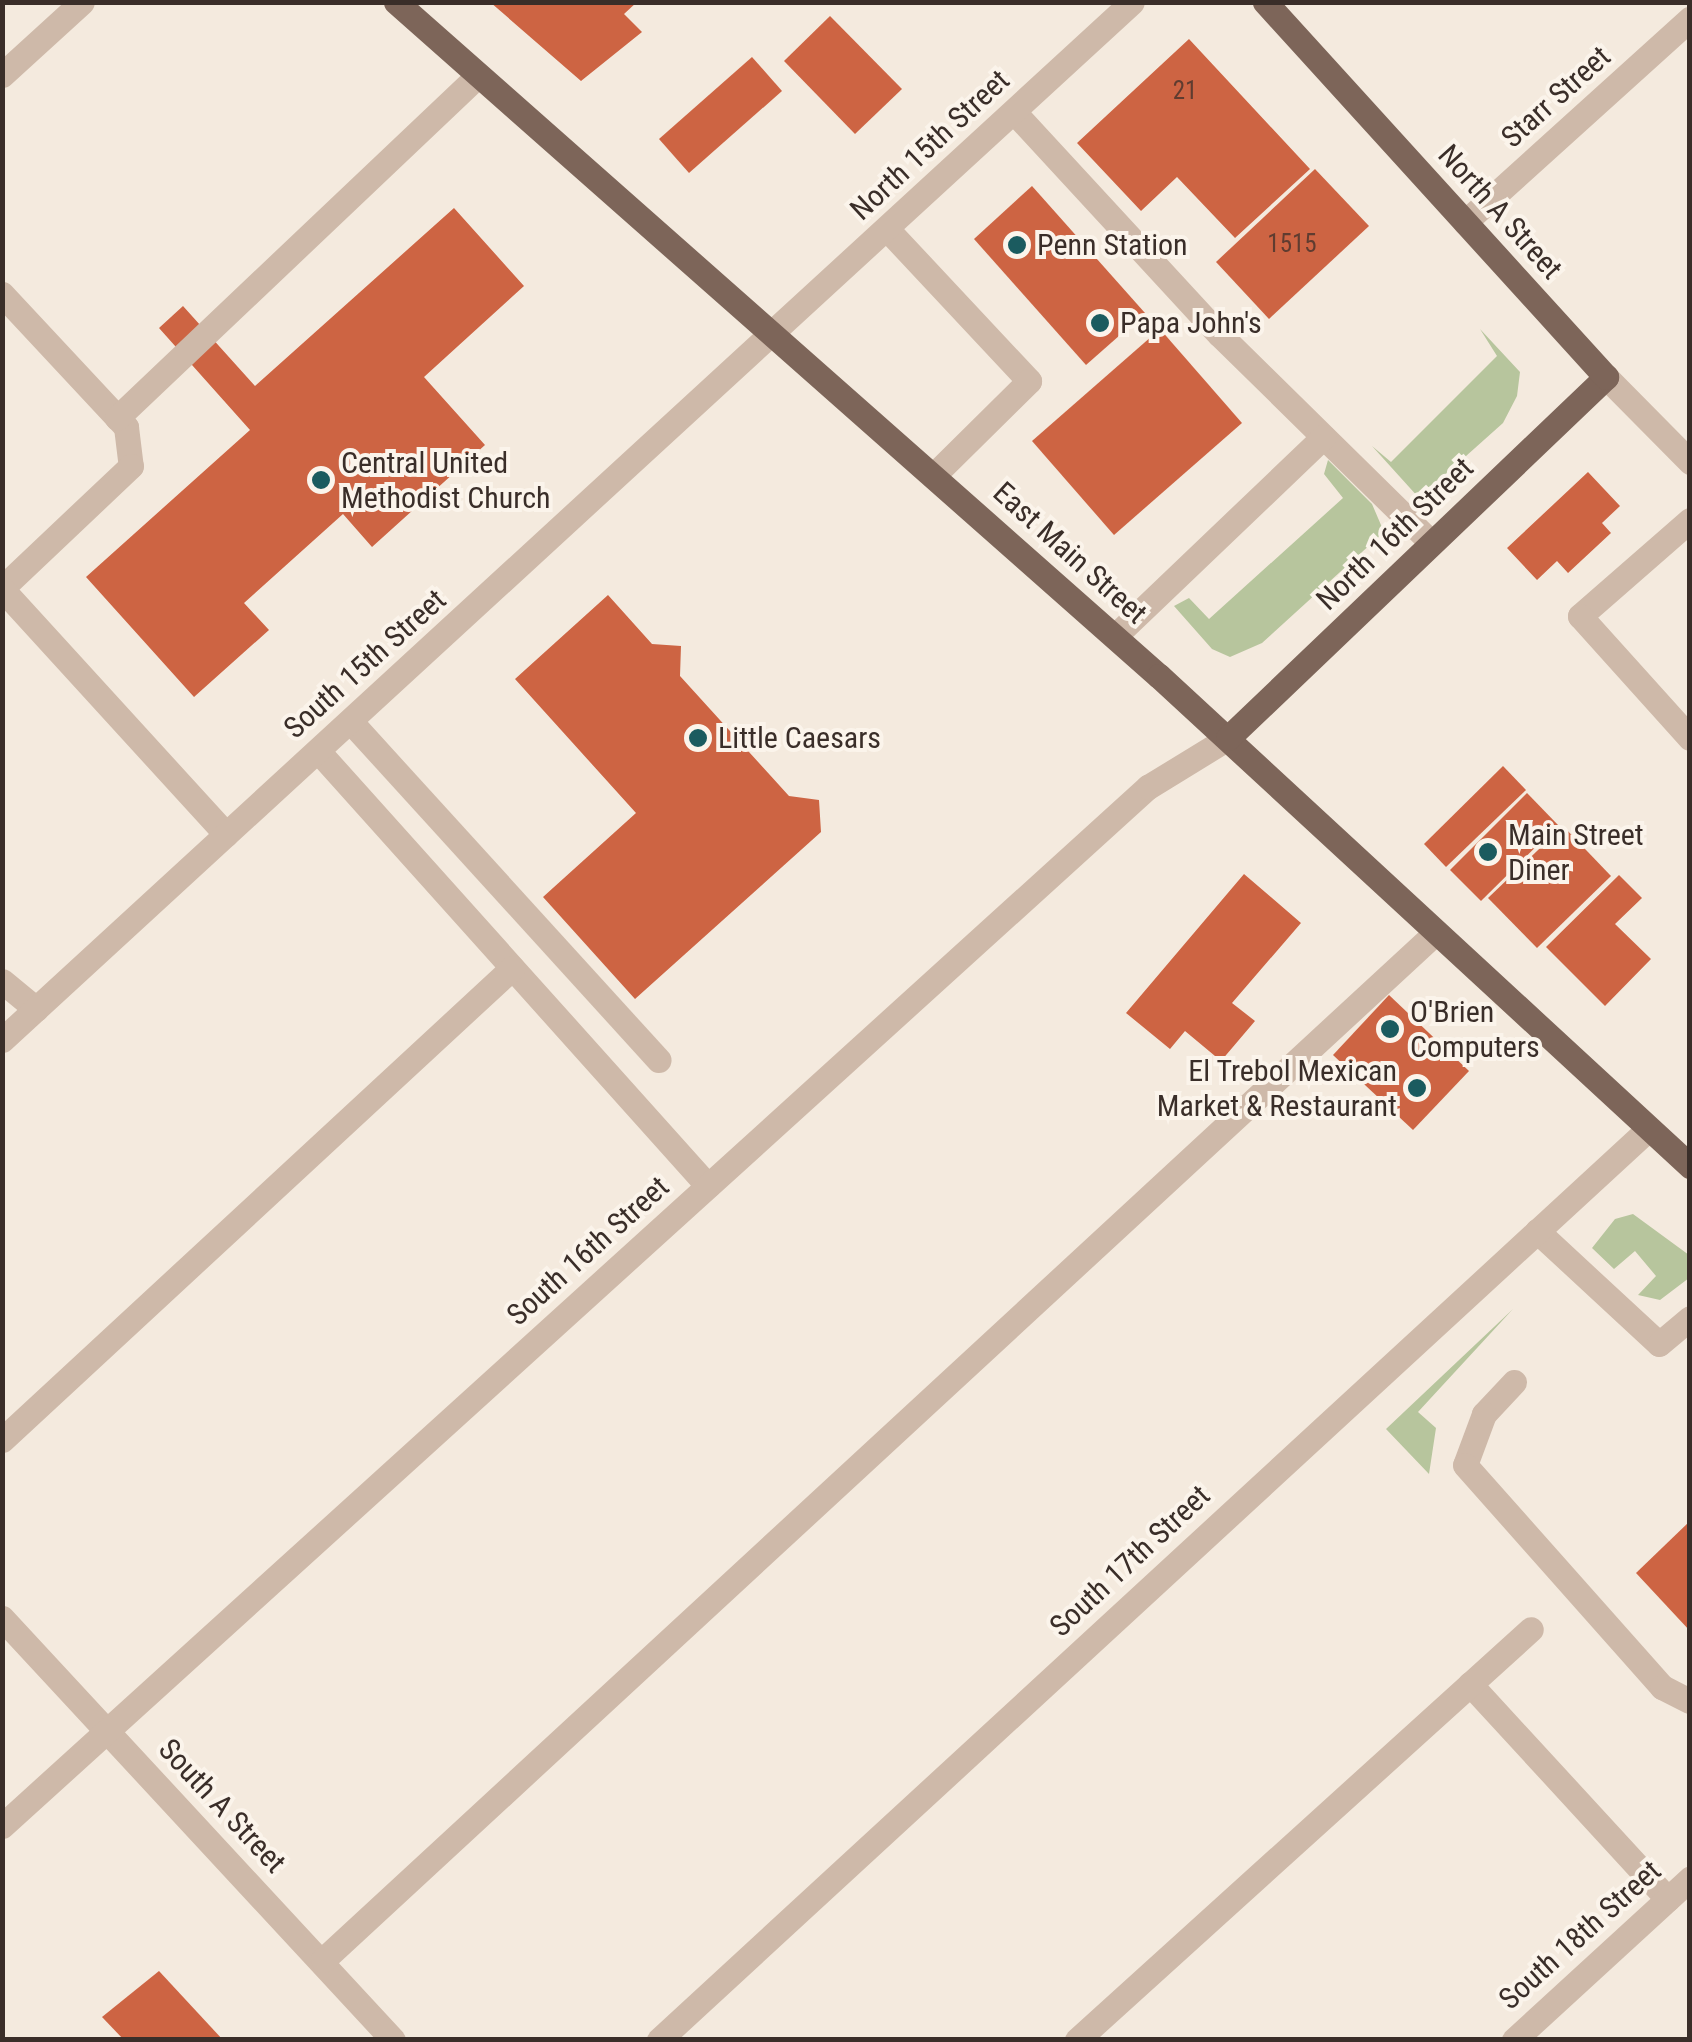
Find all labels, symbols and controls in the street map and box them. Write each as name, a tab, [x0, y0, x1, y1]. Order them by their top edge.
street label: Starr Street	[1494, 39, 1618, 155]
street label: North 15th Street	[843, 62, 1017, 228]
house number: 21	[1173, 76, 1197, 106]
street label: North A Street	[1430, 137, 1570, 287]
place label: Penn Station	[1037, 227, 1188, 263]
house number: 1515	[1267, 229, 1317, 259]
marker: Penn Station	[1006, 234, 1028, 256]
place label: Papa John's	[1120, 305, 1262, 341]
marker: Papa John's	[1089, 312, 1111, 334]
place label: Central United Methodist Church	[341, 445, 551, 516]
street label: North 16th Street	[1309, 450, 1481, 618]
marker: Central United Methodist Church	[310, 469, 332, 491]
street label: East Main Street	[986, 475, 1154, 631]
street label: South 15th Street	[277, 582, 453, 746]
place label: Little Caesars	[718, 720, 881, 756]
marker: Little Caesars	[687, 727, 709, 749]
place label: Main Street Diner	[1508, 817, 1644, 888]
marker: Main Street Diner	[1477, 841, 1499, 863]
place label: O'Brien Computers	[1410, 994, 1540, 1064]
marker: O'Brien Computers	[1379, 1018, 1401, 1040]
place label: El Trebol Mexican Market & Restaurant	[1157, 1053, 1397, 1124]
marker: El Trebol Mexican Market & Restaurant	[1406, 1077, 1428, 1099]
street label: South 16th Street	[500, 1169, 676, 1333]
street label: South 17th Street	[1043, 1478, 1217, 1644]
street label: South A Street	[151, 1732, 293, 1880]
street label: South 18th Street	[1492, 1853, 1668, 2017]

